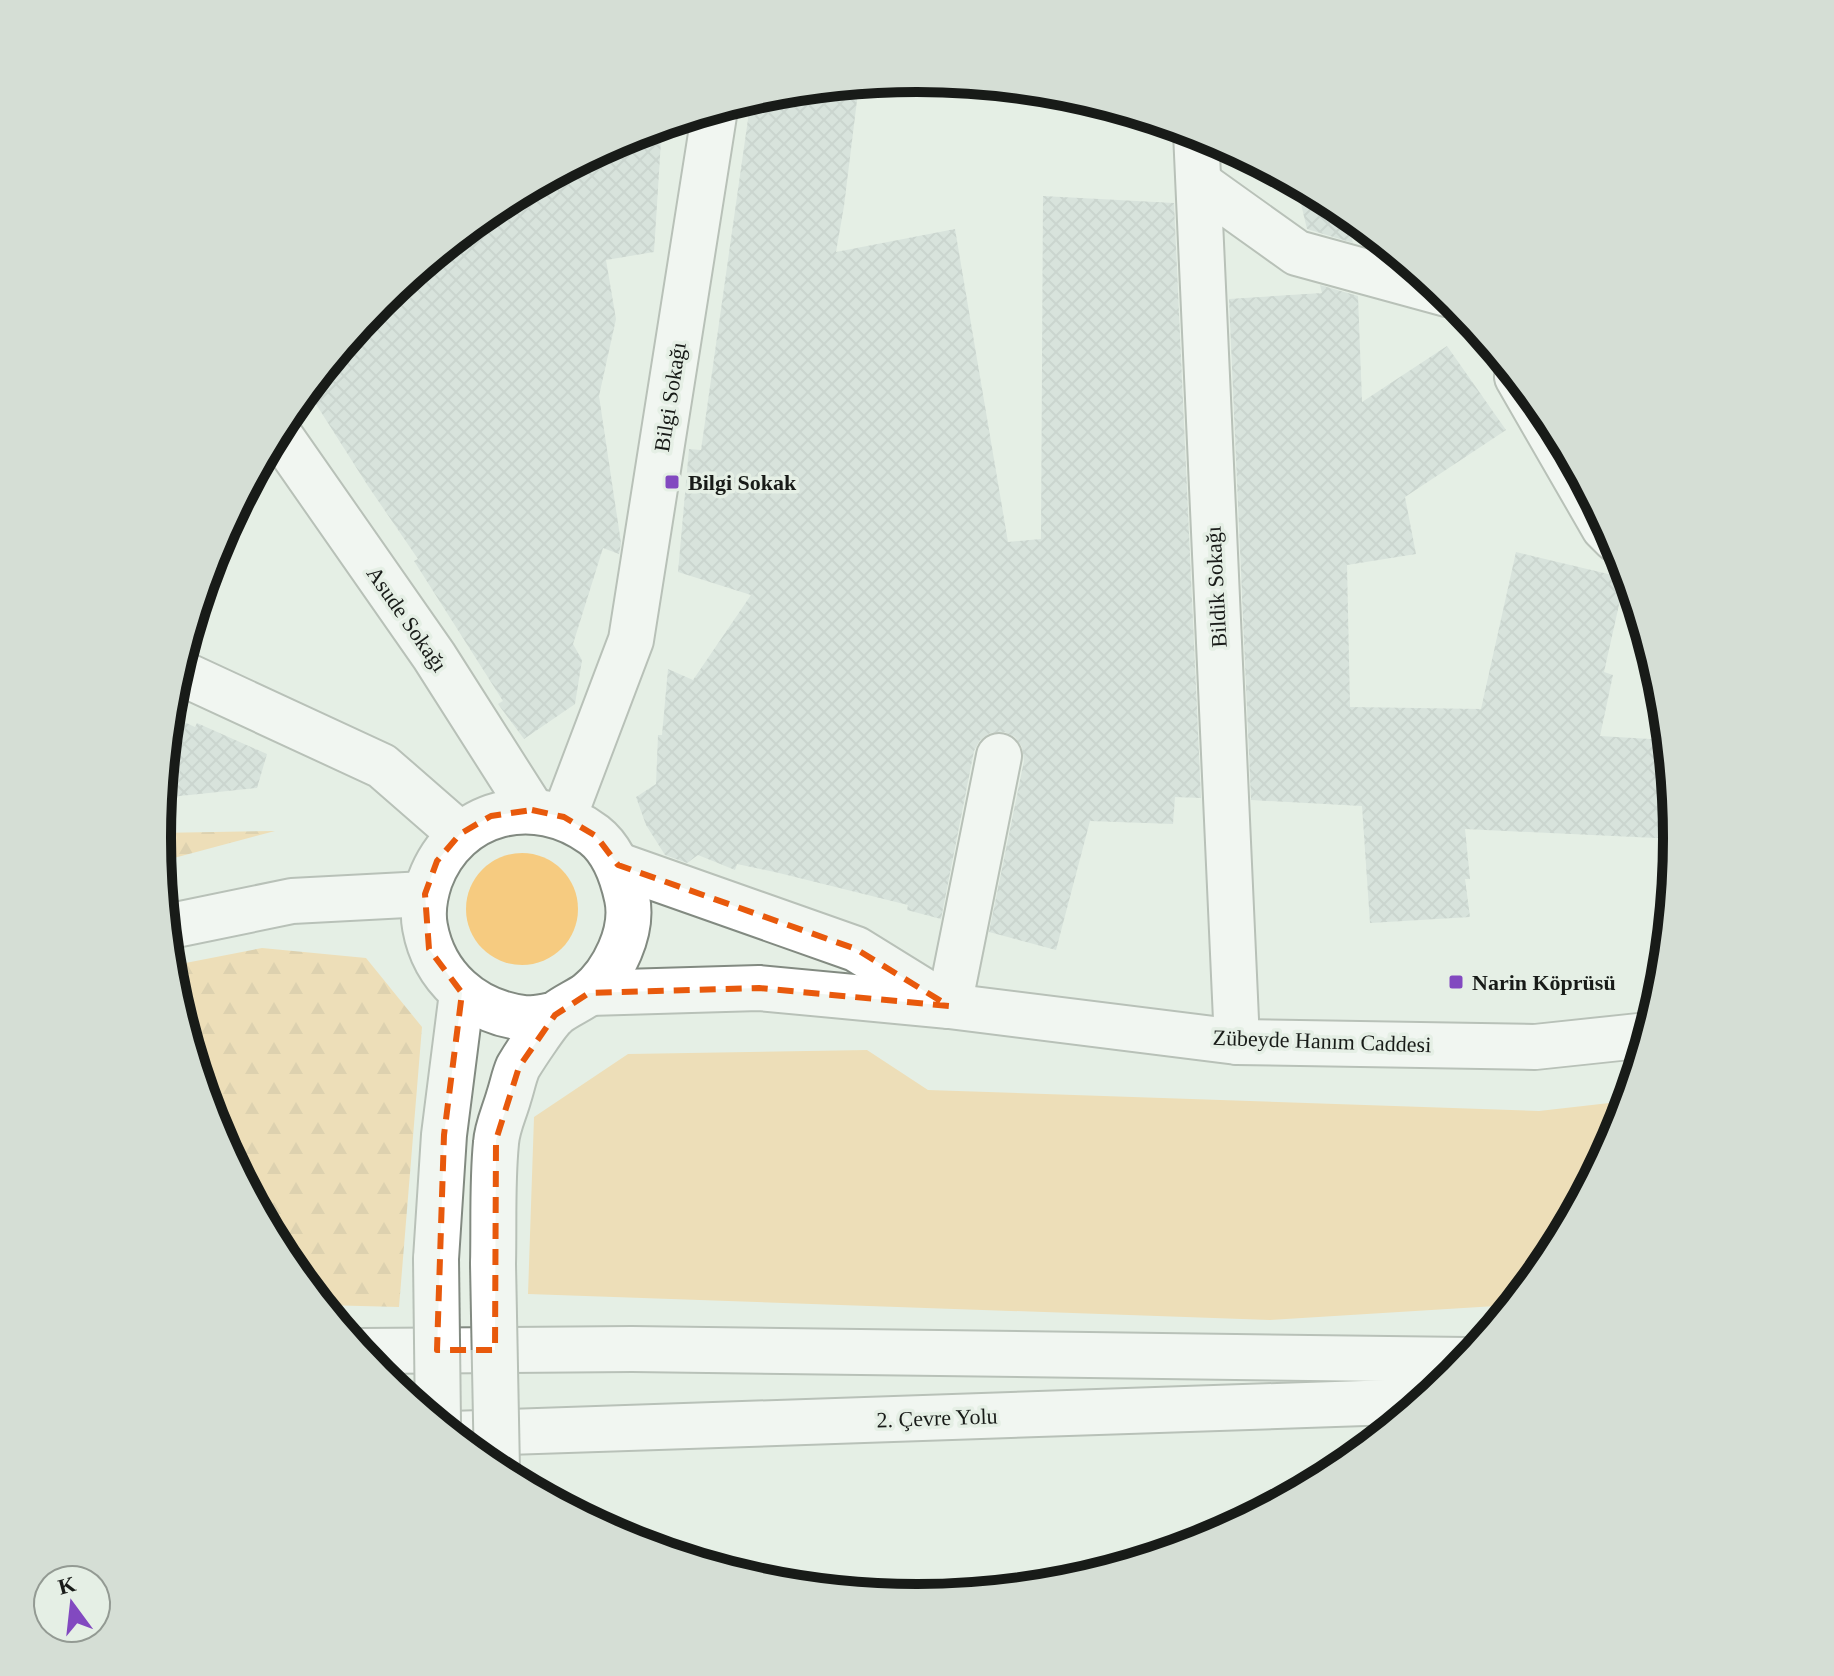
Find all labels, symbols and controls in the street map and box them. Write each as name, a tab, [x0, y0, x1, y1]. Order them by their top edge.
street label: Bilgi Sokağı	[649, 340, 691, 454]
place label: Bilgi Sokak	[688, 470, 797, 495]
marker: Bilgi Sokak	[663, 473, 681, 491]
street label: Bildik Sokağı	[1200, 526, 1232, 648]
street label: Asude Sokağı	[362, 562, 452, 676]
place label: Narin Köprüsü	[1472, 970, 1616, 995]
marker: Narin Köprüsü	[1447, 973, 1465, 991]
street label: Zübeyde Hanım Caddesi	[1212, 1025, 1432, 1057]
street label: 2. Çevre Yolu	[876, 1403, 998, 1433]
north arrow	[32, 1564, 112, 1644]
text: K	[55, 1571, 78, 1599]

